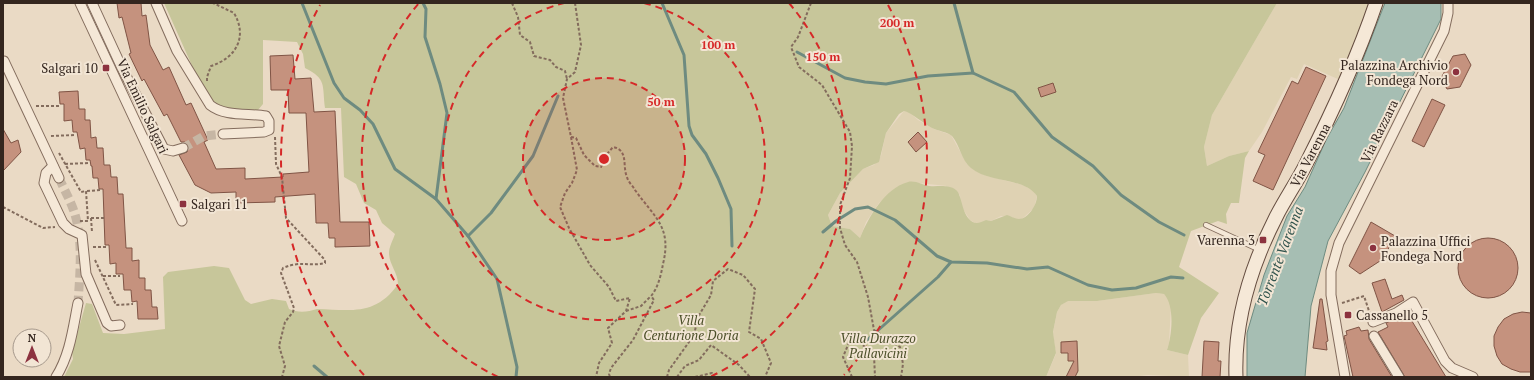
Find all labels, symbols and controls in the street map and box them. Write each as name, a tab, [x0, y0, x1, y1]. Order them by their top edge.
text: 200 m	[880, 15, 914, 30]
text: 100 m	[701, 37, 735, 52]
text: 150 m	[806, 49, 840, 64]
street label: Via Emilio Salgari	[113, 55, 173, 157]
place label: Palazzina Archivio Fondega Nord	[1341, 56, 1448, 89]
place label: Salgari 10	[41, 59, 98, 77]
marker: Salgari 10	[101, 63, 111, 73]
marker: Palazzina Archivio Fondega Nord	[1451, 67, 1461, 77]
text: 50 m	[647, 94, 675, 109]
street label: Via Razzara	[1356, 96, 1402, 165]
street label: Via Varenna	[1286, 119, 1335, 190]
centre of rings	[597, 152, 611, 166]
place label: Salgari 11	[191, 195, 248, 213]
marker: Salgari 11	[178, 199, 188, 209]
water label: Torrente Varenna	[1252, 203, 1307, 308]
place label: Varenna 3	[1197, 231, 1255, 249]
place label: Palazzina Uffici Fondega Nord	[1381, 232, 1471, 265]
marker: Varenna 3	[1258, 235, 1268, 245]
marker: Palazzina Uffici Fondega Nord	[1368, 243, 1378, 253]
place label: Cassanello 5	[1356, 306, 1428, 324]
marker: Cassanello 5	[1343, 310, 1353, 320]
park label: Villa Centurione Doria	[643, 311, 739, 344]
north arrow	[12, 328, 52, 368]
park label: Villa Durazzo Pallavicini	[840, 329, 916, 362]
text: N	[28, 331, 37, 345]

